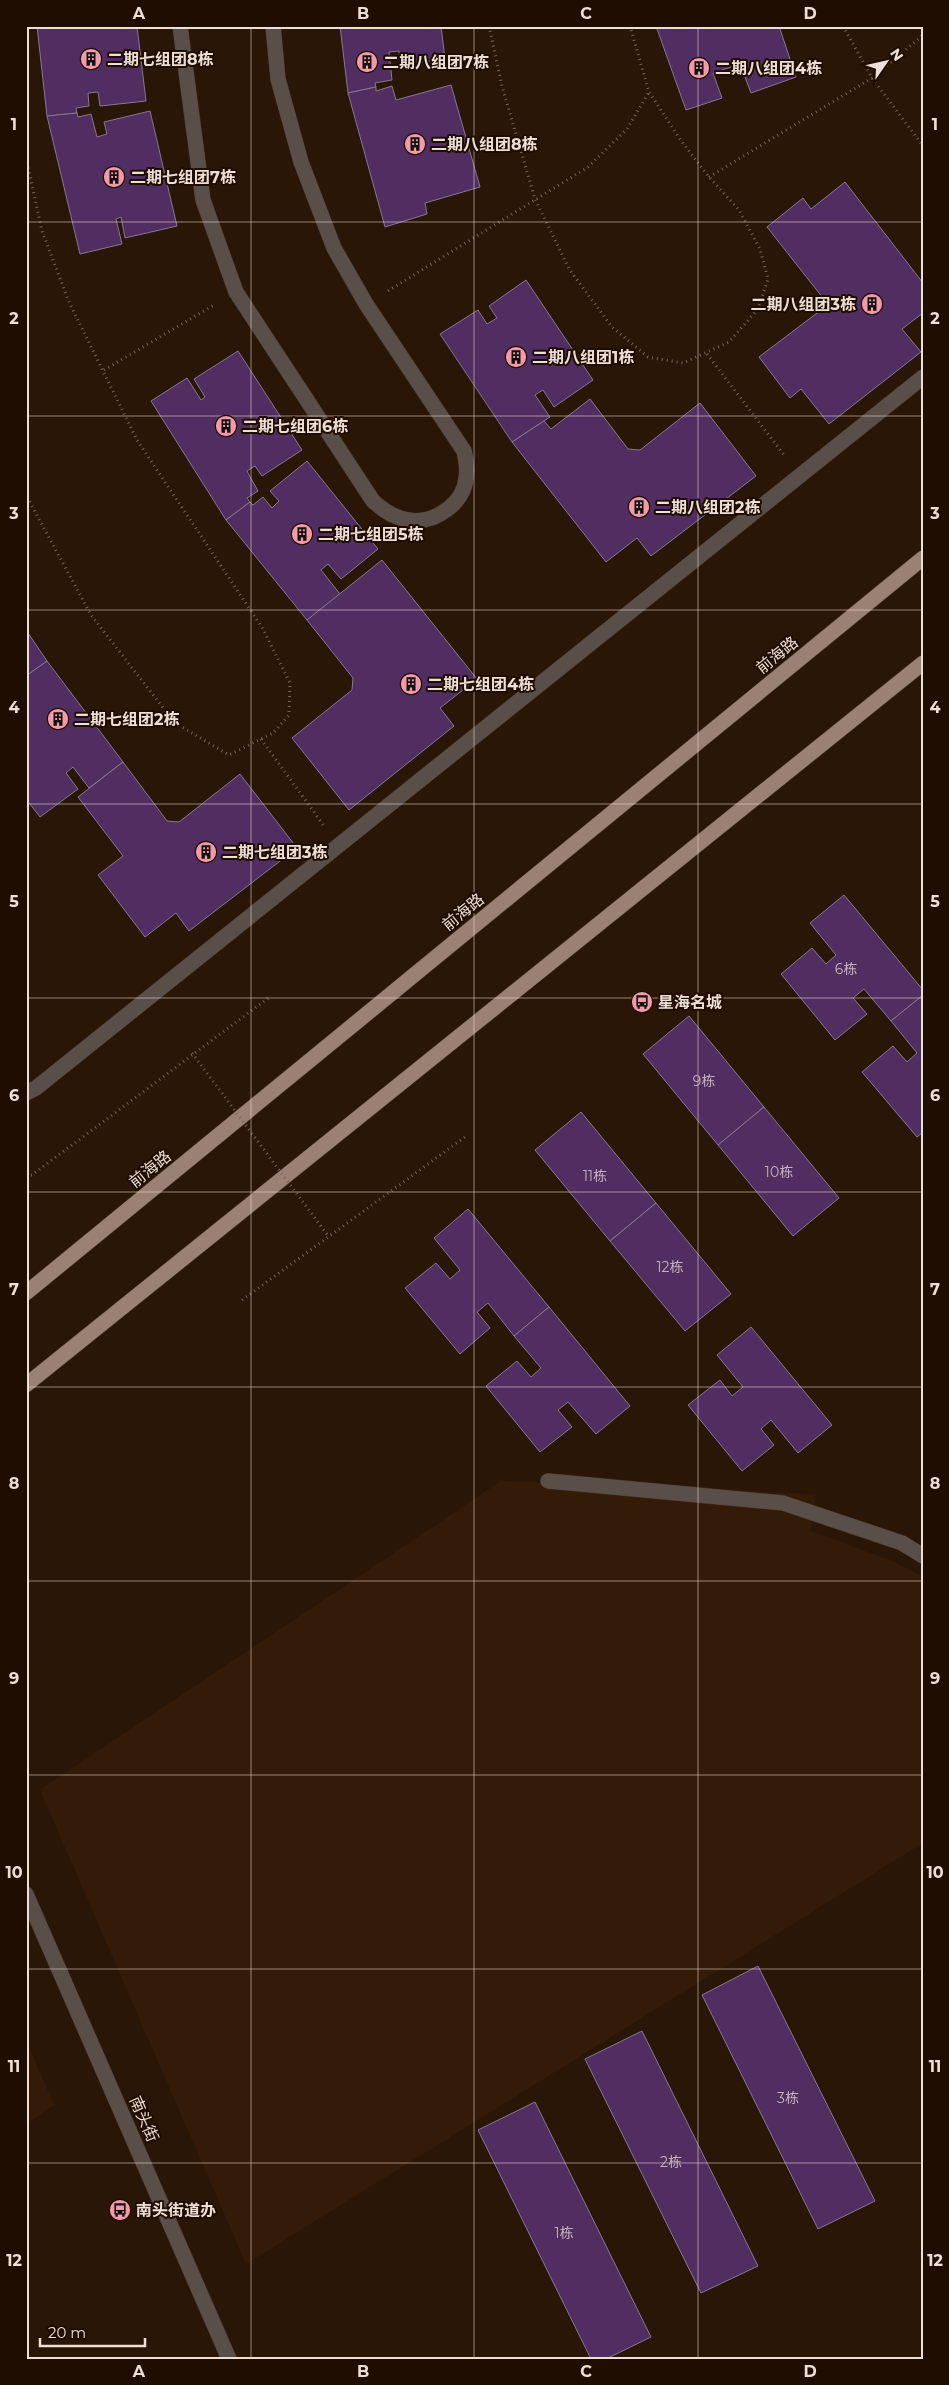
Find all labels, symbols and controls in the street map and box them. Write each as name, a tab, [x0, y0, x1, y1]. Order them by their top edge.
text: A	[132, 4, 146, 23]
text: B	[357, 4, 369, 23]
text: C	[580, 4, 592, 23]
text: D	[803, 4, 817, 23]
north arrow	[862, 38, 912, 88]
text: N	[886, 45, 907, 64]
building icon: 二期七组团8栋	[79, 47, 103, 71]
place label: 二期七组团8栋	[107, 50, 214, 69]
building icon: 二期八组团7栋	[355, 50, 379, 74]
place label: 二期八组团7栋	[383, 53, 489, 72]
building icon: 二期八组团4栋	[687, 56, 711, 80]
place label: 二期八组团4栋	[715, 59, 822, 78]
text: 1	[11, 115, 17, 134]
text: 1	[932, 115, 938, 134]
building icon: 二期八组团8栋	[403, 132, 427, 156]
place label: 二期八组团8栋	[431, 135, 538, 154]
building icon: 二期七组团7栋	[102, 165, 126, 189]
place label: 二期七组团7栋	[130, 168, 236, 187]
building icon: 二期八组团3栋	[860, 292, 884, 316]
place label: 二期八组团3栋	[751, 295, 856, 314]
text: 2	[9, 309, 19, 328]
text: 2	[930, 309, 940, 328]
building icon: 二期八组团1栋	[504, 345, 528, 369]
place label: 二期八组团1栋	[532, 348, 634, 367]
building icon: 二期七组团6栋	[214, 414, 238, 438]
place label: 二期七组团6栋	[242, 417, 348, 436]
building icon: 二期八组团2栋	[627, 495, 651, 519]
place label: 二期八组团2栋	[655, 498, 760, 517]
text: 3	[8, 504, 19, 523]
text: 3	[929, 504, 940, 523]
building icon: 二期七组团5栋	[290, 522, 314, 546]
place label: 二期七组团5栋	[318, 525, 424, 544]
street label: 前海路	[752, 633, 802, 677]
building icon: 二期七组团4栋	[399, 672, 423, 696]
place label: 二期七组团4栋	[427, 675, 534, 694]
text: 4	[8, 698, 20, 717]
text: 4	[929, 698, 941, 717]
building icon: 二期七组团2栋	[46, 707, 70, 731]
place label: 二期七组团2栋	[74, 710, 179, 729]
building icon: 二期七组团3栋	[194, 840, 218, 864]
place label: 二期七组团3栋	[222, 843, 327, 862]
street label: 前海路	[438, 890, 488, 934]
text: 5	[9, 892, 19, 911]
text: 5	[930, 892, 940, 911]
house number: 6栋	[835, 960, 857, 978]
bus stop icon: 星海名城	[630, 990, 654, 1014]
place label: 星海名城	[658, 993, 722, 1012]
house number: 9栋	[693, 1072, 715, 1090]
text: 6	[9, 1086, 19, 1105]
text: 6	[930, 1086, 940, 1105]
street label: 前海路	[125, 1147, 175, 1191]
house number: 10栋	[765, 1163, 793, 1181]
house number: 11栋	[583, 1167, 607, 1185]
house number: 12栋	[656, 1258, 684, 1276]
text: 7	[9, 1280, 19, 1299]
text: 7	[930, 1280, 940, 1299]
text: 8	[9, 1474, 19, 1493]
text: 8	[930, 1474, 940, 1493]
text: 9	[9, 1669, 19, 1688]
text: 9	[930, 1669, 940, 1688]
text: 10	[5, 1863, 23, 1882]
text: 10	[926, 1863, 944, 1882]
text: 11	[8, 2057, 20, 2076]
text: 11	[929, 2057, 941, 2076]
house number: 3栋	[777, 2089, 799, 2107]
street label: 南头街	[126, 2093, 162, 2145]
house number: 2栋	[660, 2153, 682, 2171]
bus stop icon: 南头街道办	[108, 2198, 132, 2222]
place label: 南头街道办	[136, 2201, 216, 2220]
house number: 1栋	[554, 2224, 574, 2242]
text: 12	[6, 2251, 22, 2270]
text: 12	[927, 2251, 943, 2270]
scale bar	[40, 2315, 145, 2347]
text: 20 m	[48, 2323, 86, 2342]
text: A	[132, 2362, 146, 2381]
text: B	[357, 2362, 369, 2381]
text: C	[580, 2362, 592, 2381]
text: D	[803, 2362, 817, 2381]

